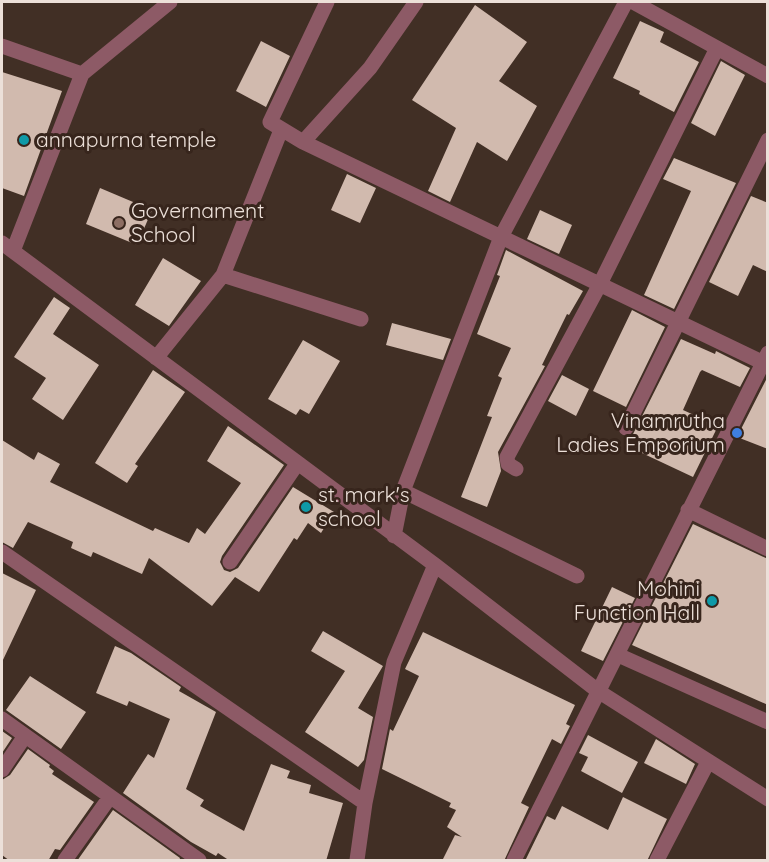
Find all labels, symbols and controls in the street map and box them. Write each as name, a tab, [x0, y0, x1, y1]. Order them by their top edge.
place label: annapurna temple	[36, 126, 216, 152]
marker: annapurna temple	[17, 133, 31, 147]
place label: Governament School	[131, 197, 264, 247]
marker: Governament School	[112, 216, 126, 230]
place label: Vinamrutha Ladies Emporium	[556, 407, 725, 457]
marker: Vinamrutha Ladies Emporium	[730, 426, 744, 440]
place label: st. mark's school	[318, 481, 410, 531]
marker: st. mark's school	[299, 500, 313, 514]
place label: Mohini Function Hall	[574, 575, 700, 625]
marker: Mohini Function Hall	[705, 594, 719, 608]

